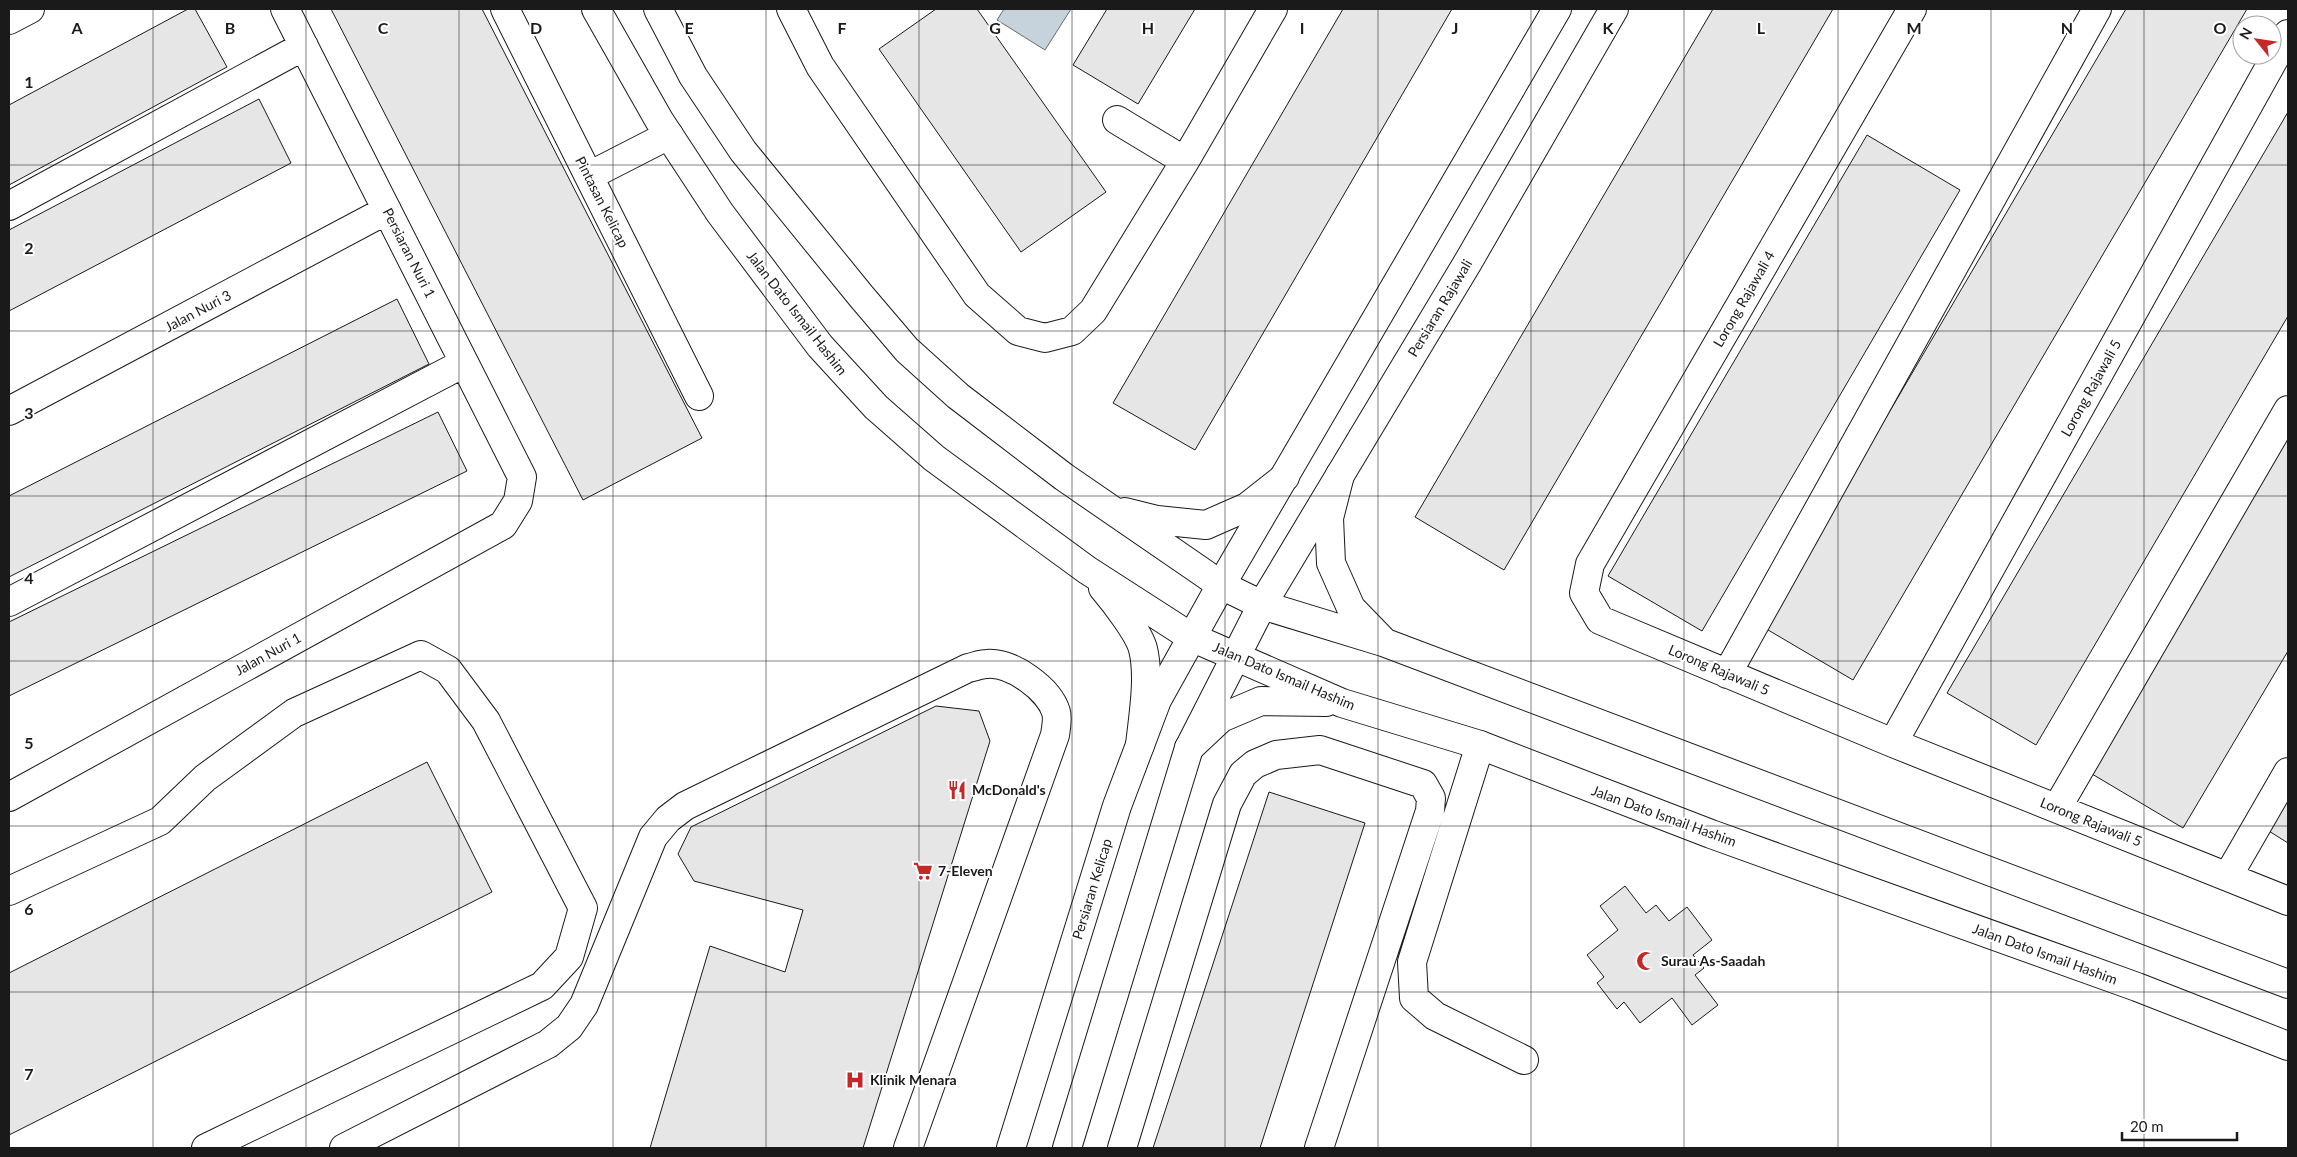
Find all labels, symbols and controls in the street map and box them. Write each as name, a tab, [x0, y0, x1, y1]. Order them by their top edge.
north arrow	[2232, 15, 2282, 65]
text: A	[70, 18, 83, 37]
text: B	[225, 18, 235, 37]
text: C	[378, 18, 389, 37]
text: D	[530, 18, 542, 37]
text: E	[684, 18, 694, 37]
text: F	[837, 18, 847, 37]
text: G	[989, 18, 1001, 37]
text: H	[1142, 18, 1154, 37]
text: I	[1300, 18, 1304, 37]
text: J	[1452, 18, 1458, 37]
text: K	[1603, 18, 1615, 37]
text: L	[1757, 18, 1766, 37]
text: M	[1906, 18, 1922, 37]
text: N	[2061, 18, 2073, 37]
text: O	[2214, 18, 2227, 37]
text: N	[2235, 24, 2255, 42]
text: 1	[24, 72, 34, 91]
street label: Pintasan Kelicap	[572, 153, 633, 250]
street label: Persiaran Nuri 1	[379, 205, 439, 301]
text: 2	[24, 238, 34, 257]
street label: Jalan Dato Ismail Hashim	[744, 247, 851, 378]
street label: Lorong Rajawali 4	[1709, 248, 1778, 350]
street label: Persiaran Rajawali	[1404, 256, 1475, 360]
street label: Jalan Nuri 3	[162, 286, 234, 335]
street label: Lorong Rajawali 5	[2057, 336, 2124, 439]
text: 3	[24, 403, 34, 422]
text: 4	[24, 568, 34, 587]
street label: Jalan Nuri 1	[232, 628, 304, 679]
street label: Jalan Dato Ismail Hashim	[1211, 638, 1358, 713]
street label: Lorong Rajawali 5	[1666, 641, 1772, 699]
text: 5	[24, 733, 34, 752]
restaurant icon: McDonald's	[946, 779, 968, 801]
place label: McDonald's	[972, 781, 1046, 798]
street label: Jalan Dato Ismail Hashim	[1589, 781, 1739, 850]
street label: Lorong Rajawali 5	[2038, 793, 2145, 850]
street label: Persiaran Kelicap	[1068, 836, 1115, 941]
supermarket icon: 7-Eleven	[912, 860, 934, 882]
place label: 7-Eleven	[938, 862, 993, 879]
text: 6	[24, 899, 34, 918]
street label: Jalan Dato Ismail Hashim	[1970, 919, 2120, 988]
mosque icon: Surau As-Saadah	[1635, 950, 1657, 972]
place label: Surau As-Saadah	[1661, 952, 1765, 969]
text: 7	[24, 1064, 34, 1083]
hospital icon: Klinik Menara	[844, 1069, 866, 1091]
place label: Klinik Menara	[870, 1071, 957, 1088]
scale bar	[2122, 1110, 2237, 1142]
text: 20 m	[2130, 1117, 2164, 1135]

